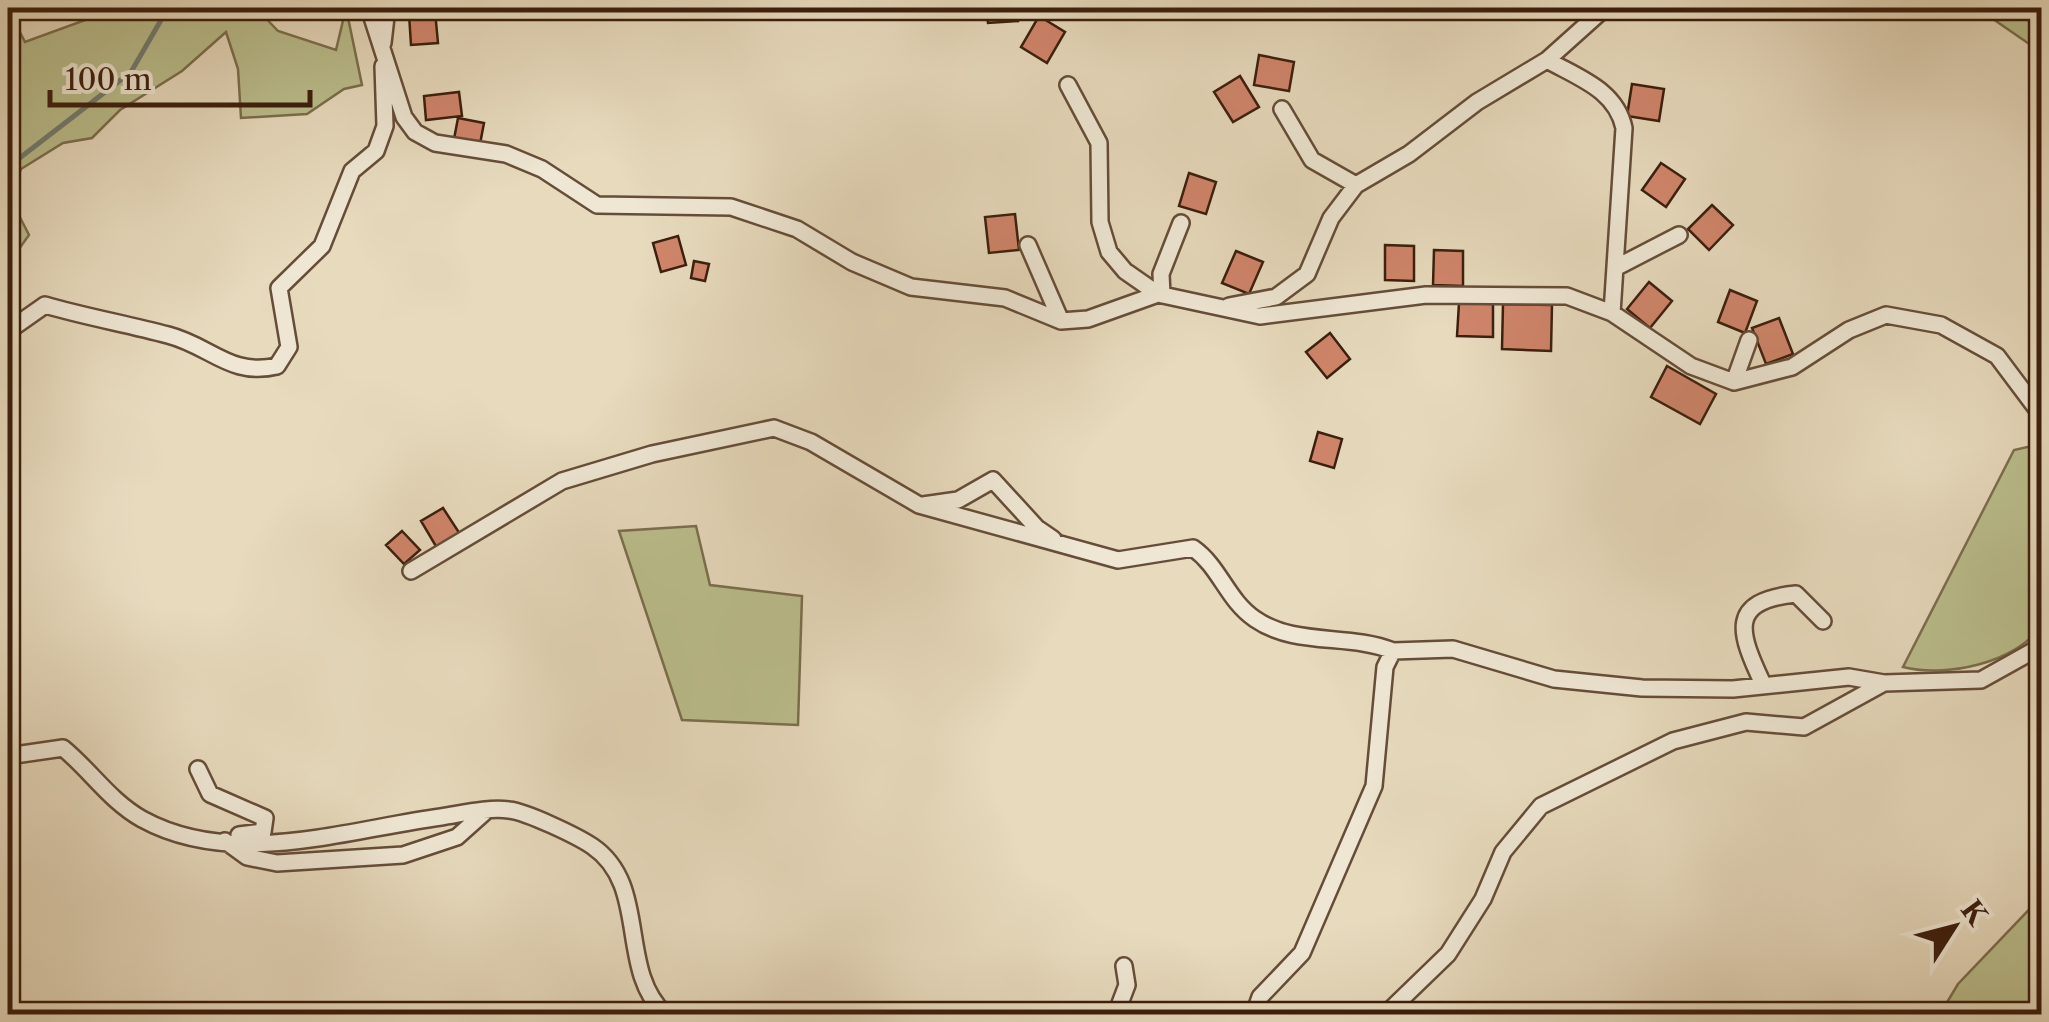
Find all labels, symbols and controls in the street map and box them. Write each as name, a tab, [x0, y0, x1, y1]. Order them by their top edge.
scale bar	[50, 45, 310, 107]
text: 100 m	[65, 61, 152, 98]
north arrow	[1904, 877, 2004, 977]
text: K	[1954, 893, 1996, 933]

